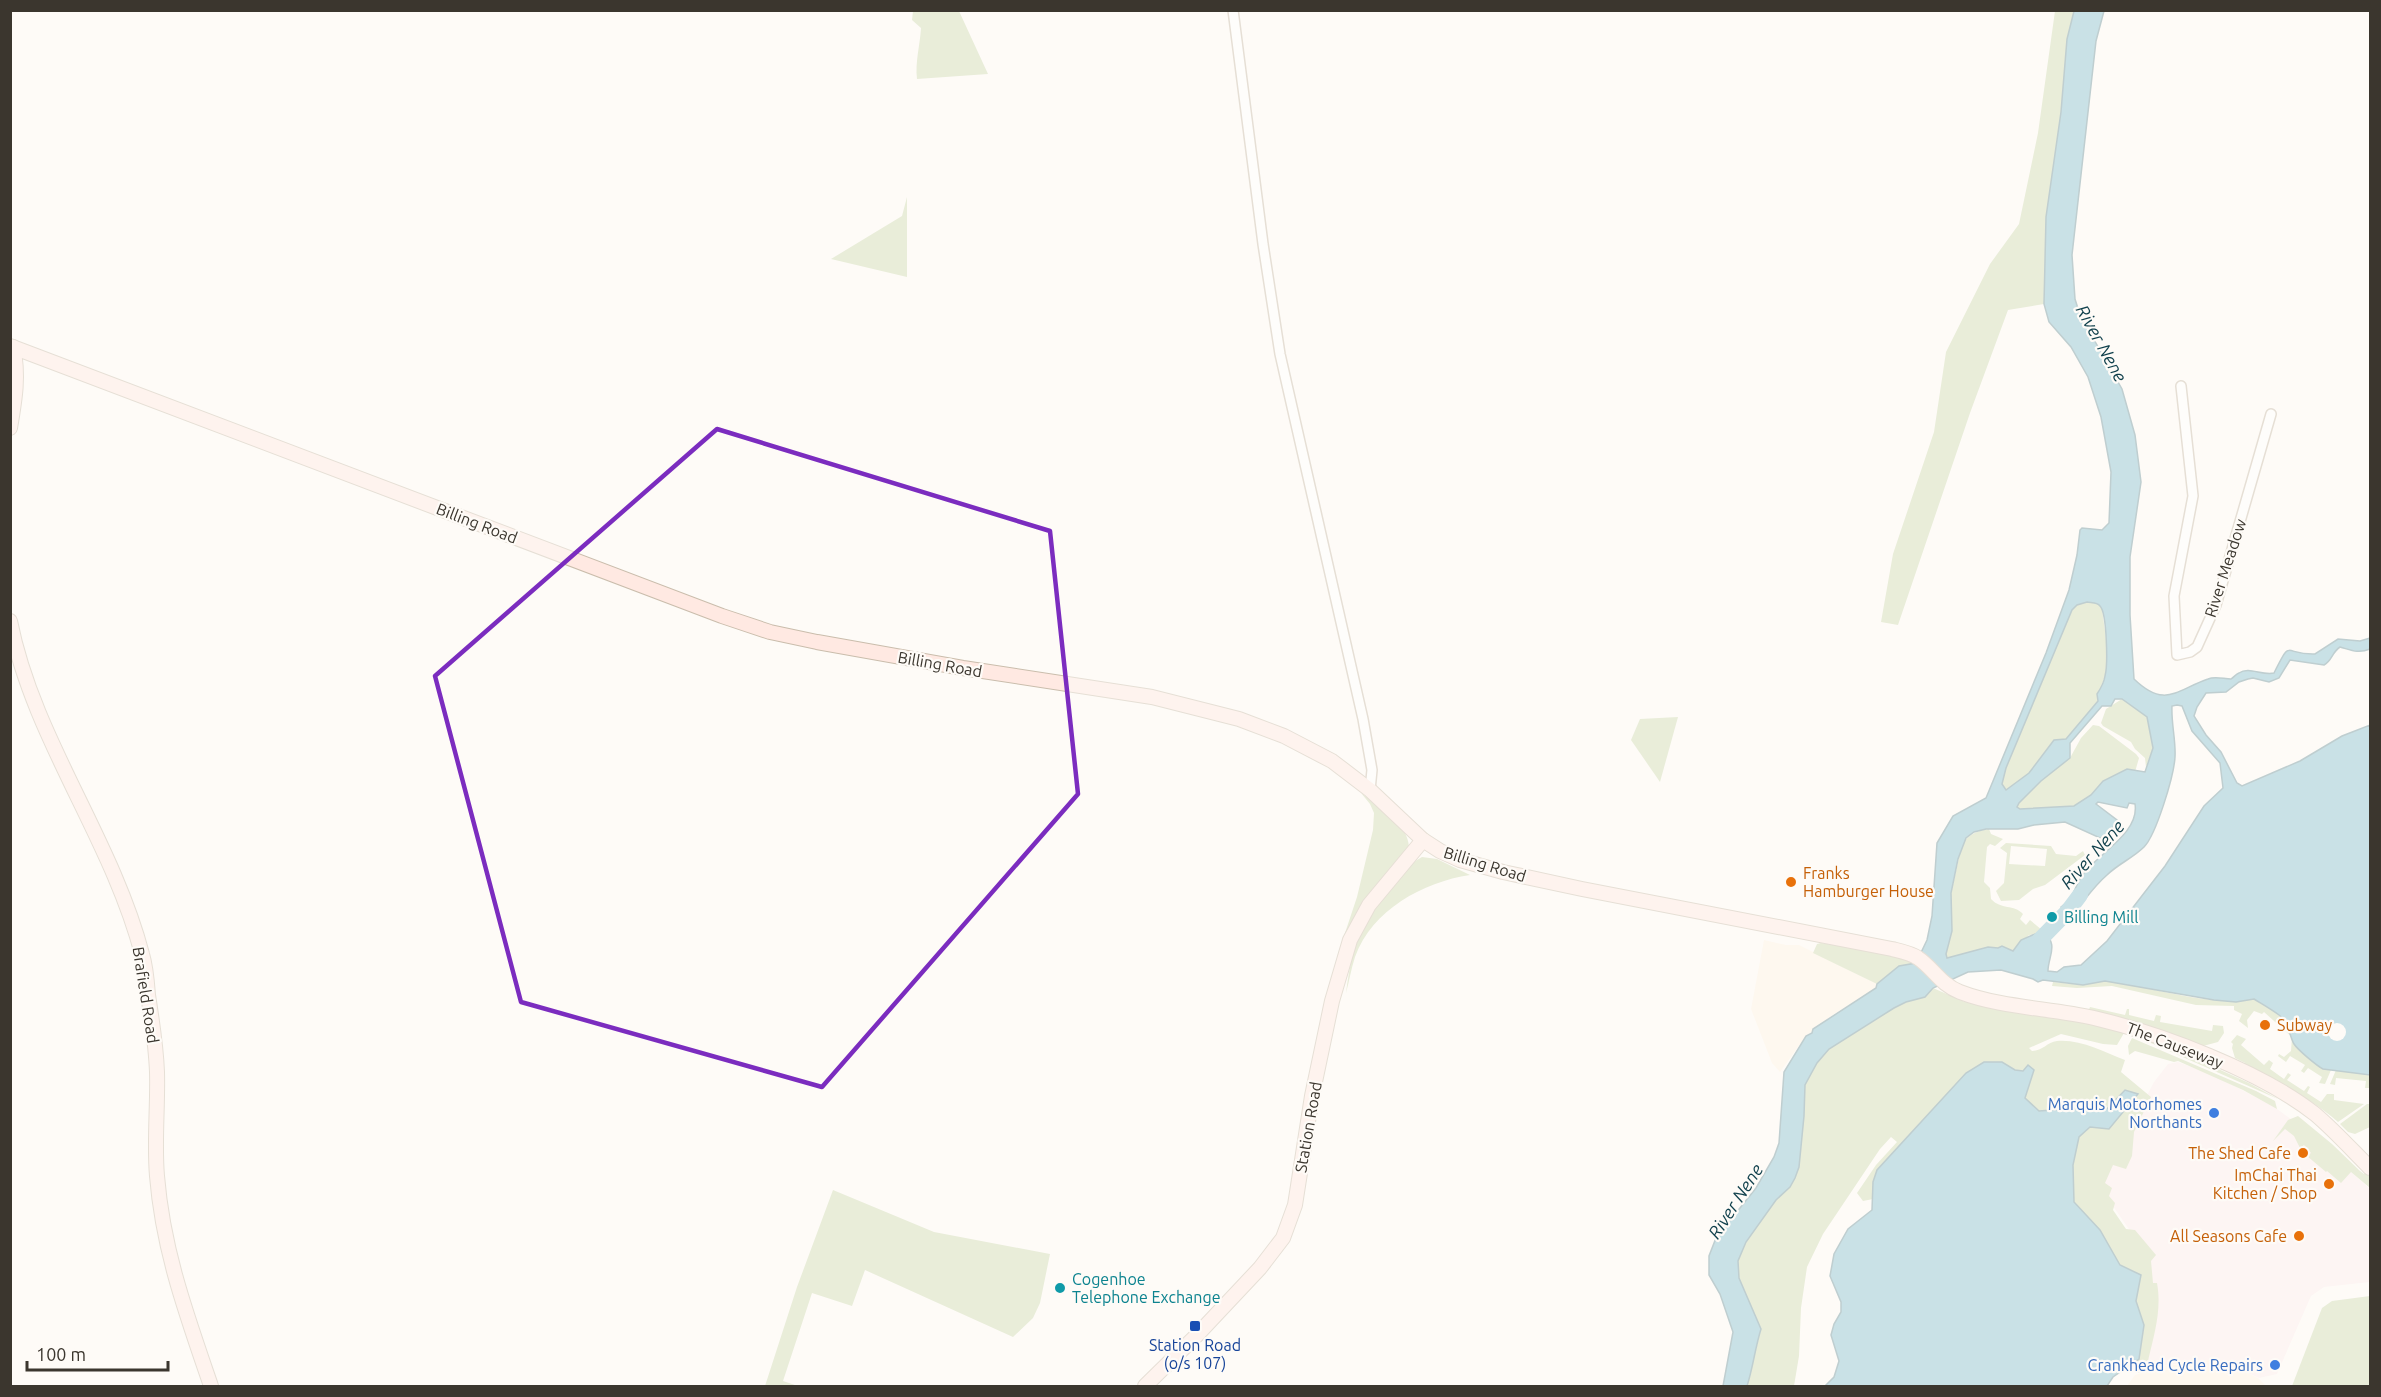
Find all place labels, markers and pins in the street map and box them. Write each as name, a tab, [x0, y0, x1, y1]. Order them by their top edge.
place label: Franks Hamburger House	[1803, 864, 1934, 900]
marker: Franks Hamburger House	[1784, 875, 1798, 889]
place label: Billing Mill	[2064, 908, 2139, 926]
marker: Billing Mill	[2045, 910, 2059, 924]
place label: Subway	[2277, 1016, 2332, 1034]
marker: Subway	[2258, 1018, 2272, 1032]
place label: Marquis Motorhomes Northants	[2048, 1095, 2202, 1131]
marker: Marquis Motorhomes Northants	[2207, 1106, 2221, 1120]
place label: The Shed Cafe	[2188, 1144, 2291, 1162]
marker: The Shed Cafe	[2296, 1146, 2310, 1160]
place label: ImChai Thai Kitchen / Shop	[2213, 1166, 2317, 1202]
marker: ImChai Thai Kitchen / Shop	[2322, 1177, 2336, 1191]
place label: All Seasons Cafe	[2170, 1227, 2287, 1245]
marker: All Seasons Cafe	[2292, 1229, 2306, 1243]
place label: Cogenhoe Telephone Exchange	[1072, 1270, 1220, 1306]
marker: Cogenhoe Telephone Exchange	[1053, 1281, 1067, 1295]
marker: Station Road (o/s 107)	[1188, 1319, 1202, 1333]
place label: Station Road (o/s 107)	[1149, 1336, 1241, 1373]
place label: Crankhead Cycle Repairs	[2088, 1356, 2263, 1374]
marker: Crankhead Cycle Repairs	[2268, 1358, 2282, 1372]

